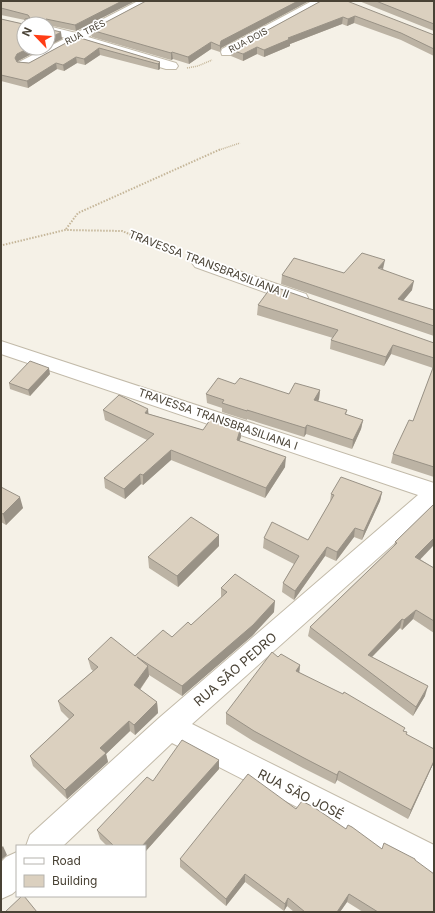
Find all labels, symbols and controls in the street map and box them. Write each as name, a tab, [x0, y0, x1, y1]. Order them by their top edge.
north arrow	[16, 16, 56, 56]
street label: RUA TRÊS	[63, 17, 107, 47]
text: N	[19, 25, 35, 39]
street label: RUA DOIS	[227, 25, 270, 55]
street label: TRAVESSA TRANSBRASILIANA II	[127, 227, 291, 301]
street label: TRAVESSA TRANSBRASILIANA I	[136, 385, 300, 453]
street label: RUA SÃO PEDRO	[190, 629, 280, 709]
street label: RUA SÃO JOSÉ	[255, 765, 347, 823]
legend	[16, 845, 146, 897]
text: Road	[52, 853, 81, 868]
text: Building	[52, 873, 97, 888]

